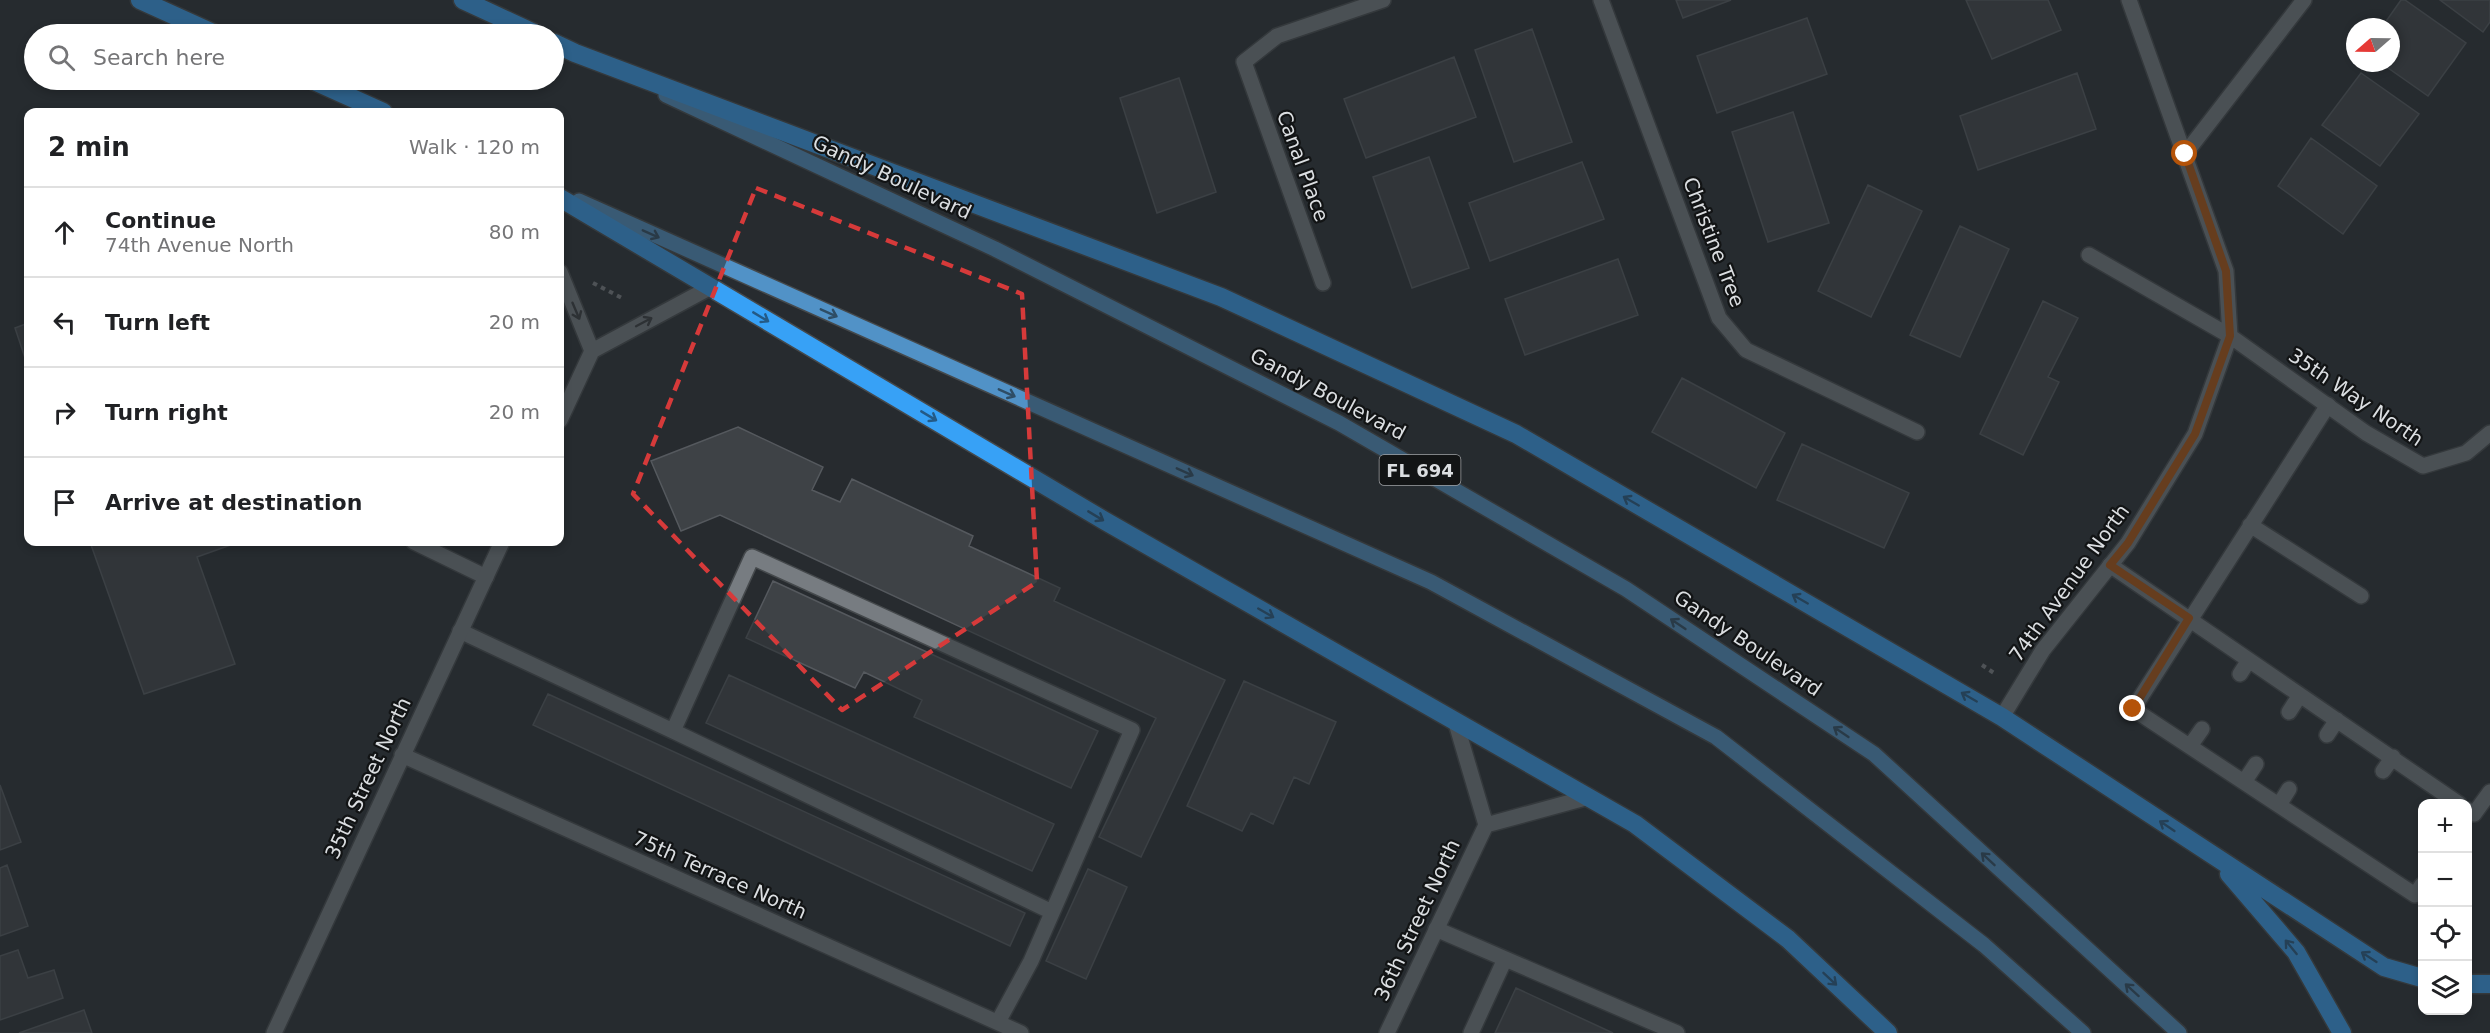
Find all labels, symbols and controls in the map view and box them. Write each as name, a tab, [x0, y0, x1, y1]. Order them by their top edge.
north arrow	[2346, 18, 2400, 72]
search box	[24, 24, 564, 90]
icon: search	[45, 41, 78, 74]
text: Search here	[93, 45, 225, 70]
street label: Canal Place	[1272, 107, 1334, 225]
street label: Gandy Boulevard	[809, 130, 975, 224]
text: 2 min	[48, 132, 130, 162]
text: Walk · 120 m	[409, 135, 540, 159]
route start	[2171, 140, 2197, 166]
street label: Christine Tree	[1678, 174, 1750, 310]
text: Continue	[105, 208, 216, 233]
icon: ahead	[48, 216, 81, 249]
text: 80 m	[489, 220, 540, 244]
one-way arrow	[642, 229, 660, 240]
text: 74th Avenue North	[105, 233, 294, 257]
one-way arrow	[571, 302, 582, 320]
icon: left	[48, 306, 81, 339]
one-way arrow	[820, 308, 838, 319]
text: Turn left	[105, 310, 210, 335]
text: 20 m	[489, 310, 540, 334]
one-way arrow	[752, 311, 769, 323]
one-way arrow	[634, 316, 652, 327]
street label: Gandy Boulevard	[1246, 343, 1410, 445]
street label: 35th Way North	[2284, 343, 2428, 451]
one-way arrow	[998, 387, 1016, 399]
icon: right	[48, 396, 81, 429]
text: Turn right	[105, 400, 228, 425]
text: 20 m	[489, 400, 540, 424]
one-way arrow	[920, 411, 937, 423]
road number: FL 694	[1380, 455, 1460, 485]
one-way arrow	[1176, 467, 1194, 479]
icon: arrive	[48, 486, 81, 519]
text: Arrive at destination	[105, 490, 362, 515]
one-way arrow	[1623, 495, 1640, 507]
street label: 74th Avenue North	[2004, 500, 2134, 666]
one-way arrow	[1087, 510, 1104, 522]
street label: Gandy Boulevard	[1670, 585, 1826, 701]
one-way arrow	[1792, 593, 1809, 605]
one-way arrow	[1257, 607, 1274, 619]
one-way arrow	[1670, 618, 1687, 630]
one-way arrow	[1961, 691, 1978, 703]
street label: 35th Street North	[320, 693, 416, 863]
route end	[2119, 695, 2145, 721]
one-way arrow	[1832, 725, 1849, 738]
map controls	[2418, 799, 2472, 1015]
button: +	[2418, 799, 2472, 853]
one-way arrow	[2159, 820, 2176, 833]
street label: 75th Terrace North	[630, 826, 810, 924]
street label: 36th Street North	[1369, 835, 1465, 1005]
one-way arrow	[1980, 852, 1995, 866]
button: −	[2418, 853, 2472, 907]
button: locate	[2418, 907, 2472, 961]
one-way arrow	[2285, 939, 2298, 955]
one-way arrow	[2361, 951, 2377, 963]
button: layers	[2418, 961, 2472, 1015]
one-way arrow	[1823, 972, 1838, 986]
one-way arrow	[2125, 983, 2140, 997]

